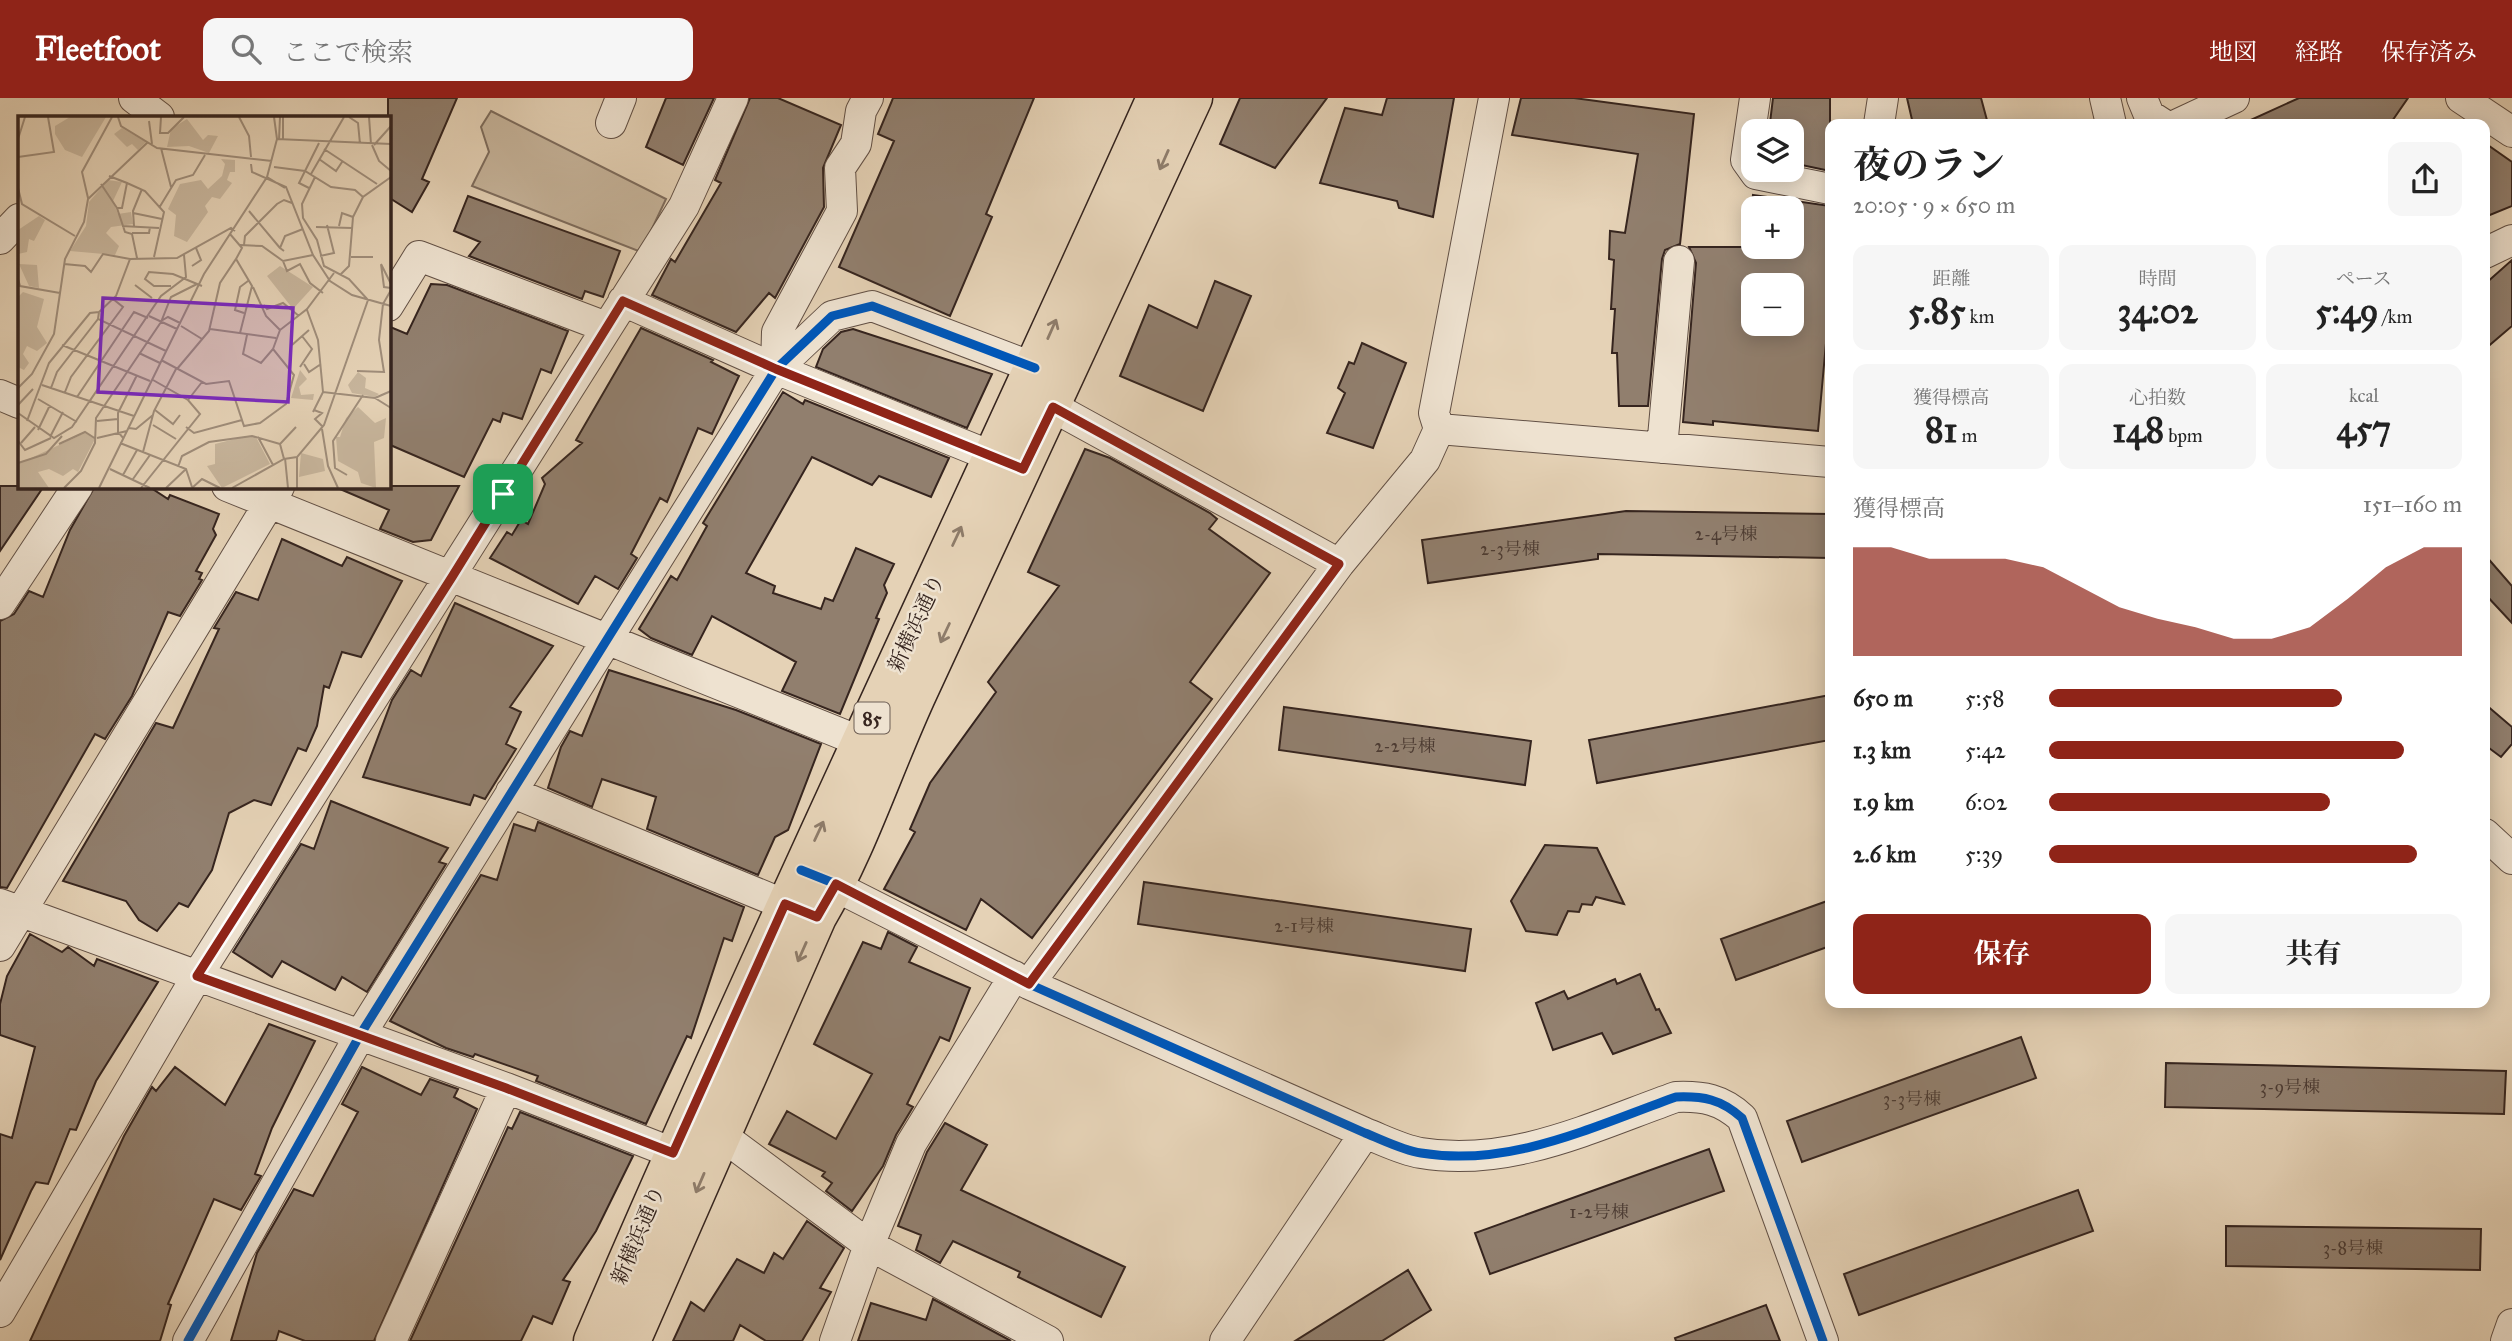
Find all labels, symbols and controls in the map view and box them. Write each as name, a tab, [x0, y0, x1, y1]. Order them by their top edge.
search box	[203, 18, 693, 81]
text: Fleetfoot	[35, 29, 161, 69]
icon: search	[227, 30, 265, 68]
text: ここで検索	[283, 36, 413, 68]
text: 地図	[2209, 37, 2257, 67]
text: 経路	[2295, 37, 2343, 67]
text: 保存済み	[2381, 37, 2477, 67]
inset map	[18, 116, 390, 488]
map controls	[1741, 119, 1804, 336]
button: layers	[1741, 119, 1804, 182]
text: 夜のラン	[1853, 142, 2005, 188]
button: share	[2388, 142, 2462, 216]
one-way arrow	[1157, 149, 1171, 170]
text: 20:05 · 9 × 650 m	[1853, 191, 2015, 219]
button: +	[1741, 196, 1804, 259]
text: 距離	[1932, 267, 1970, 290]
text: 時間	[2138, 267, 2177, 290]
text: ペース	[2336, 267, 2392, 290]
button: −	[1741, 273, 1804, 336]
text: 5.85	[1908, 290, 1965, 333]
text: 34:02	[2118, 290, 2197, 333]
text: 5:49	[2315, 290, 2379, 333]
text: km	[1965, 305, 1994, 328]
text: /km	[2379, 305, 2413, 328]
one-way arrow	[1046, 319, 1059, 340]
text: kcal	[2349, 384, 2379, 407]
text: 獲得標高	[1913, 386, 1989, 409]
text: 心拍数	[2129, 386, 2186, 409]
text: 457	[2337, 407, 2391, 450]
text: 81	[1925, 409, 1957, 452]
text: 148	[2112, 409, 2164, 452]
text: m	[1957, 424, 1977, 447]
text: bpm	[2164, 424, 2203, 447]
pin	[473, 464, 533, 524]
icon: arrive	[484, 475, 522, 513]
text: 151–160 m	[2363, 490, 2462, 518]
text: 獲得標高	[1853, 494, 1945, 522]
house number: 2-4号棟	[1695, 523, 1757, 545]
one-way arrow	[950, 526, 964, 547]
house number: 2-3号棟	[1480, 538, 1540, 560]
street label: 新横浜通り	[882, 570, 950, 676]
one-way arrow	[938, 623, 951, 644]
text: 650 m	[1853, 684, 1913, 712]
text: 5:58	[1965, 684, 2004, 712]
road number: 85	[854, 702, 890, 734]
house number: 2-2号棟	[1374, 735, 1436, 757]
text: 1.3 km	[1853, 736, 1911, 764]
text: 5:42	[1965, 736, 2006, 764]
text: 1.9 km	[1853, 788, 1914, 816]
text: 6:02	[1965, 788, 2007, 816]
one-way arrow	[813, 821, 826, 842]
text: 2.6 km	[1853, 840, 1916, 868]
text: 5:39	[1965, 840, 2003, 868]
button: 保存	[1853, 914, 2151, 994]
button: 共有	[2165, 914, 2462, 994]
house number: 2-1号棟	[1274, 915, 1334, 937]
one-way arrow	[795, 941, 808, 962]
house number: 3-9号棟	[2260, 1076, 2320, 1098]
house number: 3-3号棟	[1883, 1088, 1941, 1110]
one-way arrow	[693, 1171, 706, 1193]
street label: 新横浜通り	[606, 1182, 670, 1288]
house number: 1-2号棟	[1569, 1201, 1629, 1223]
house number: 3-8号棟	[2323, 1237, 2383, 1259]

